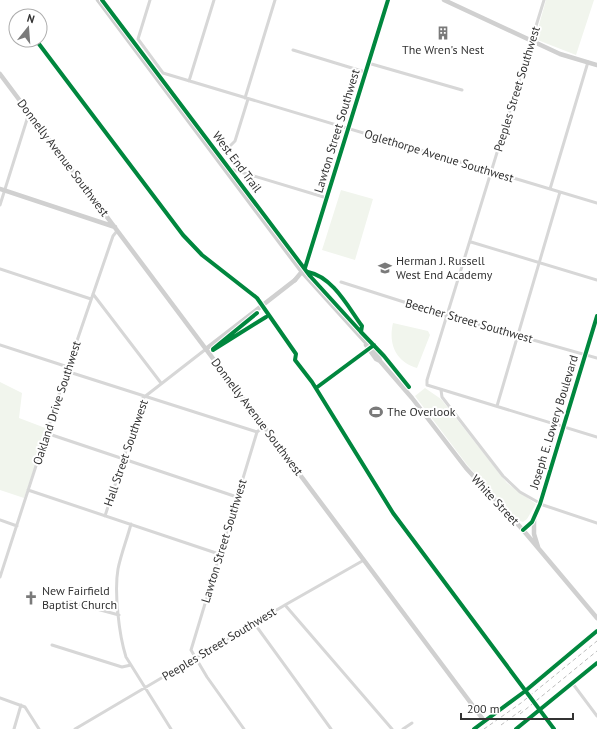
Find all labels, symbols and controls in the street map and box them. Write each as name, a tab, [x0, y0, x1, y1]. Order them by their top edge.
north arrow	[8, 8, 48, 48]
text: N	[25, 11, 36, 26]
street label: Peeples Street Southwest	[490, 24, 543, 153]
building icon: The Wren's Nest	[435, 25, 451, 41]
place label: The Wren's Nest	[402, 42, 484, 57]
street label: Lawton Street Southwest	[311, 67, 362, 195]
street label: Donnelly Avenue Southwest	[14, 96, 112, 219]
street label: Oglethorpe Avenue Southwest	[363, 126, 516, 185]
street label: West End Trail	[210, 128, 265, 195]
place label: Herman J. Russell West End Academy	[396, 253, 493, 282]
school or university icon: Herman J. Russell West End Academy	[377, 260, 393, 276]
street label: Beecher Street Southwest	[404, 295, 535, 346]
street label: Oakland Drive Southwest	[29, 339, 84, 467]
street label: Joseph E. Lowery Boulevard	[526, 353, 581, 492]
street label: Donnelly Avenue Southwest	[208, 355, 306, 478]
street label: Hall Street Southwest	[100, 397, 151, 508]
sports icon: The Overlook	[368, 404, 384, 420]
place label: The Overlook	[387, 404, 456, 419]
street label: White Street	[468, 471, 523, 528]
street label: Lawton Street Southwest	[198, 477, 249, 605]
place label: New Fairfield Baptist Church	[42, 583, 117, 612]
church icon: New Fairfield Baptist Church	[23, 590, 39, 606]
street label: Peeples Street Southwest	[159, 604, 278, 684]
scale bar	[461, 695, 573, 721]
text: 200 m	[467, 701, 500, 716]

